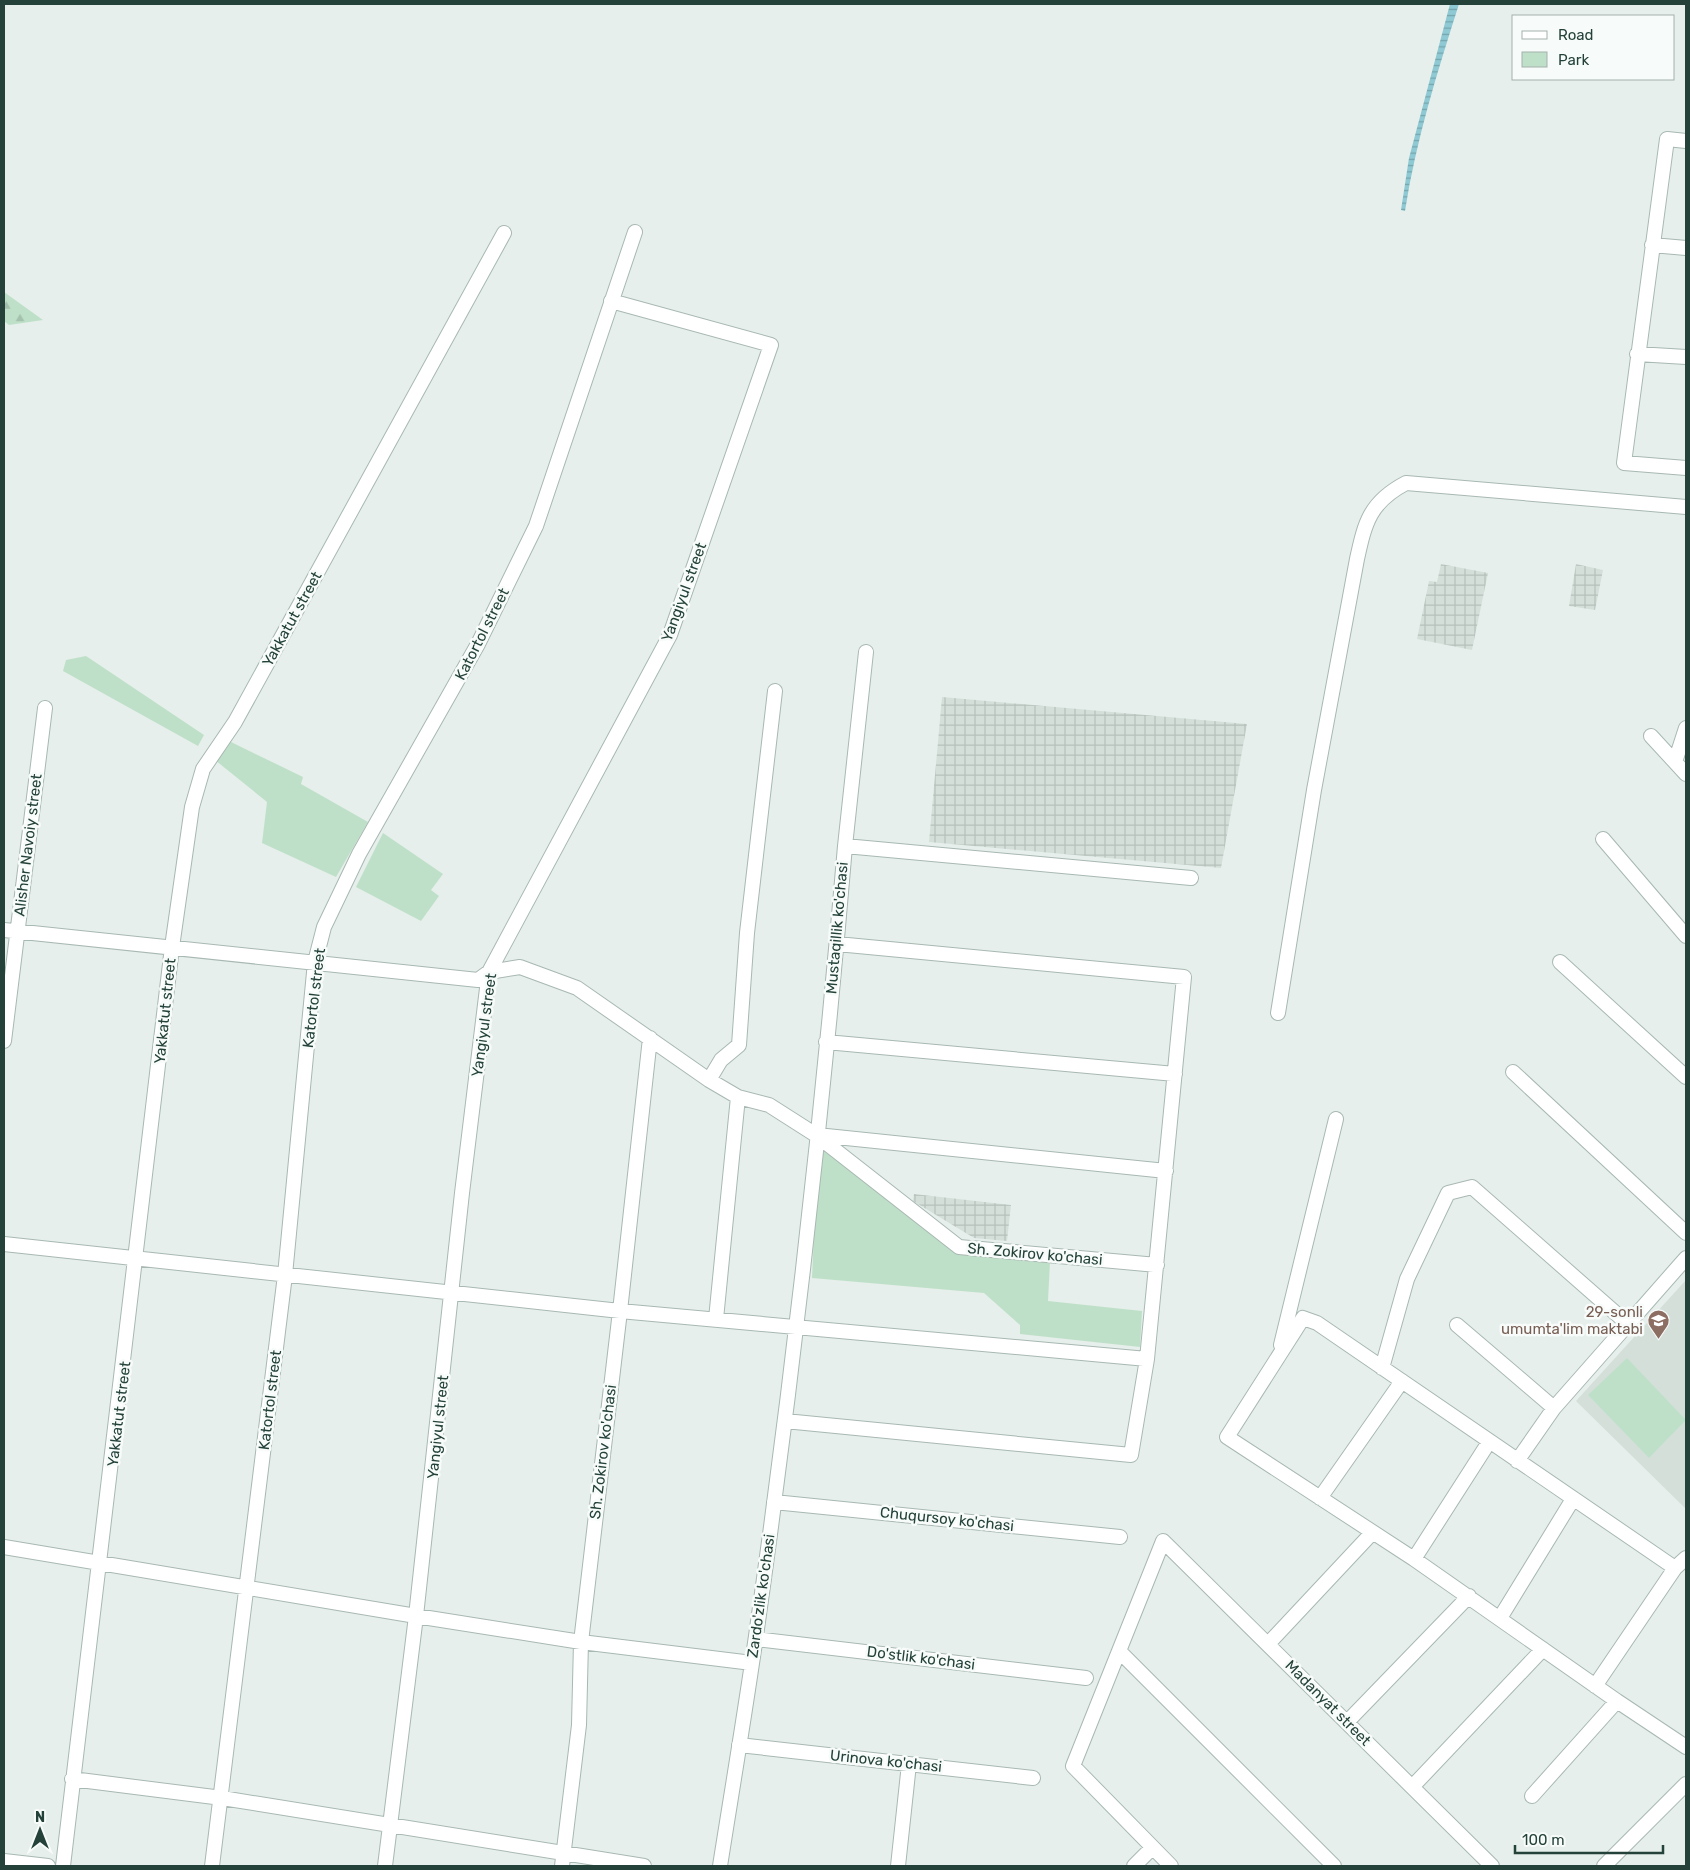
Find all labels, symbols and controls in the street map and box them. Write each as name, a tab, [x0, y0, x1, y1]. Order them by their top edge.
legend	[1512, 15, 1675, 80]
text: Road	[1558, 26, 1594, 44]
text: Park	[1558, 51, 1589, 69]
street label: Yangiyul street	[658, 540, 710, 644]
street label: Yakkatut street	[258, 568, 326, 670]
street label: Katortol street	[451, 585, 513, 683]
street label: Alisher Navoiy street	[10, 773, 46, 917]
street label: Mustaqillik ko'chasi	[822, 861, 852, 995]
street label: Katortol street	[299, 947, 329, 1049]
street label: Yakkatut street	[151, 957, 180, 1065]
street label: Yangiyul street	[468, 972, 500, 1078]
street label: Sh. Zokirov ko'chasi	[967, 1239, 1103, 1269]
place label: 29-sonli umumta'lim maktabi	[1501, 1303, 1643, 1338]
school or university icon: 29-sonli umumta'lim maktabi	[1647, 1309, 1671, 1340]
street label: Katortol street	[255, 1349, 285, 1451]
street label: Yakkatut street	[104, 1360, 134, 1468]
street label: Yangiyul street	[424, 1374, 452, 1480]
street label: Sh. Zokirov ko'chasi	[586, 1384, 620, 1520]
street label: Chuqursoy ko'chasi	[879, 1503, 1015, 1535]
street label: Zardo'zlik ko'chasi	[743, 1533, 779, 1659]
street label: Do'stlik ko'chasi	[866, 1642, 976, 1674]
street label: Madanyat street	[1281, 1656, 1375, 1750]
street label: Urinova ko'chasi	[829, 1746, 943, 1776]
north arrow	[15, 1805, 65, 1855]
text: N	[35, 1809, 45, 1826]
scale bar	[1515, 1822, 1662, 1854]
text: 100 m	[1522, 1831, 1564, 1849]

